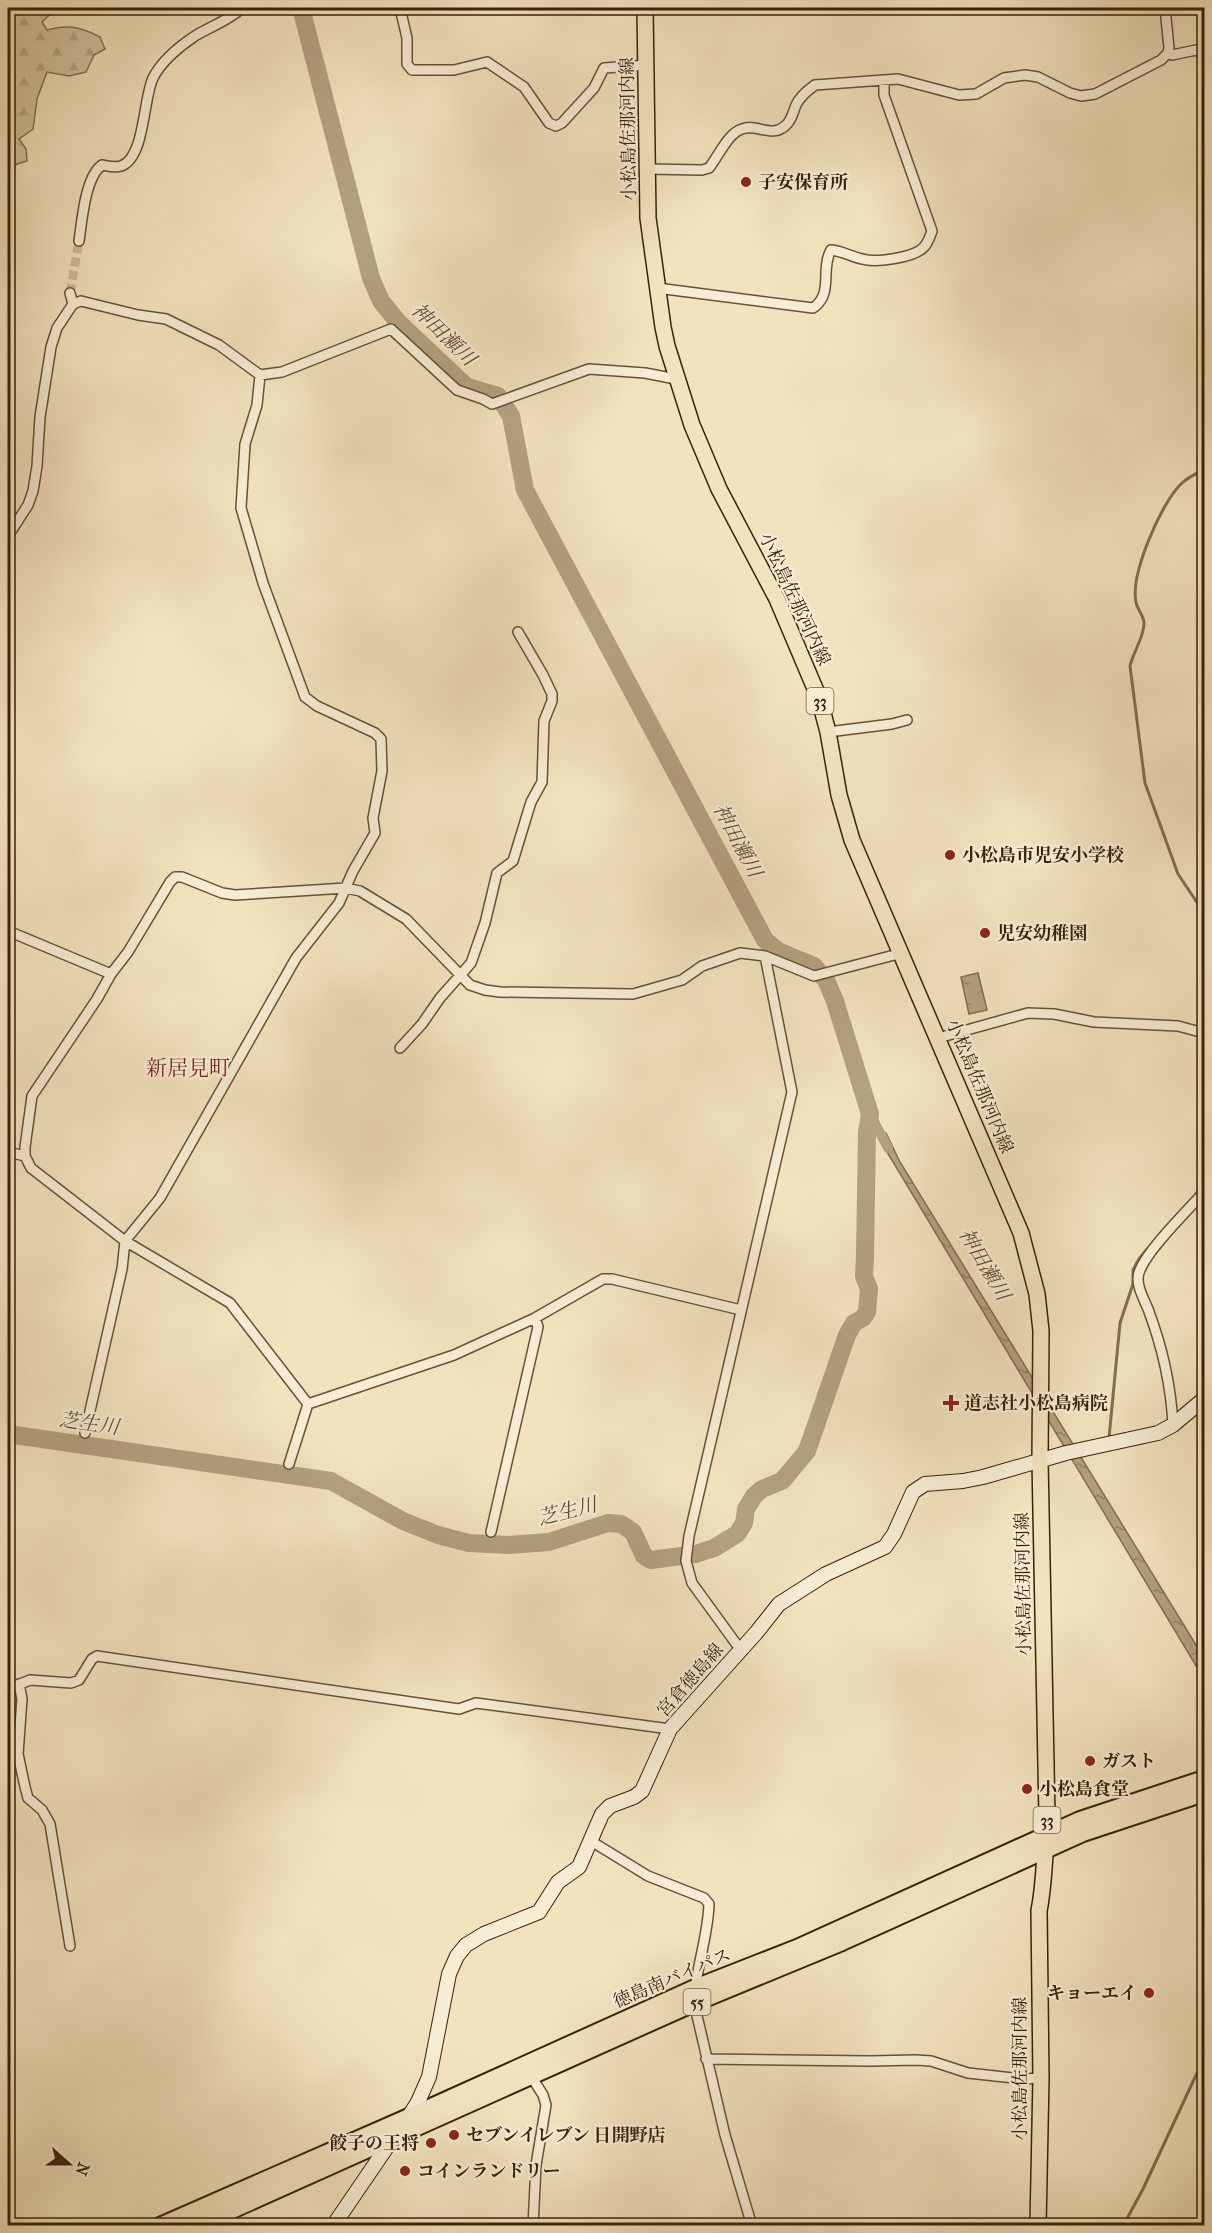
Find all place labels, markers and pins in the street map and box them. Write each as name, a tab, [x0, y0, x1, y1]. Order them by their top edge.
place label: 子安保育所	[758, 172, 848, 193]
marker: 子安保育所	[739, 175, 753, 189]
place label: 小松島市児安小学校	[962, 845, 1124, 866]
marker: 小松島市児安小学校	[943, 848, 957, 862]
place label: 児安幼稚園	[997, 923, 1087, 944]
marker: 児安幼稚園	[978, 926, 992, 940]
place label: 道志社小松島病院	[964, 1393, 1108, 1414]
marker: 道志社小松島病院	[942, 1394, 960, 1412]
place label: ガスト	[1102, 1751, 1156, 1772]
marker: ガスト	[1083, 1754, 1097, 1768]
place label: 小松島食堂	[1039, 1779, 1129, 1800]
marker: 小松島食堂	[1020, 1782, 1034, 1796]
place label: キョーエイ	[1047, 1983, 1137, 2004]
marker: キョーエイ	[1142, 1986, 1156, 2000]
place label: セブンイレブン 日開野店	[466, 2125, 666, 2146]
marker: セブンイレブン 日開野店	[447, 2128, 461, 2142]
place label: 餃子の王将	[329, 2133, 419, 2154]
marker: 餃子の王将	[424, 2136, 438, 2150]
place label: コインランドリー	[417, 2161, 560, 2182]
marker: コインランドリー	[398, 2164, 412, 2178]

